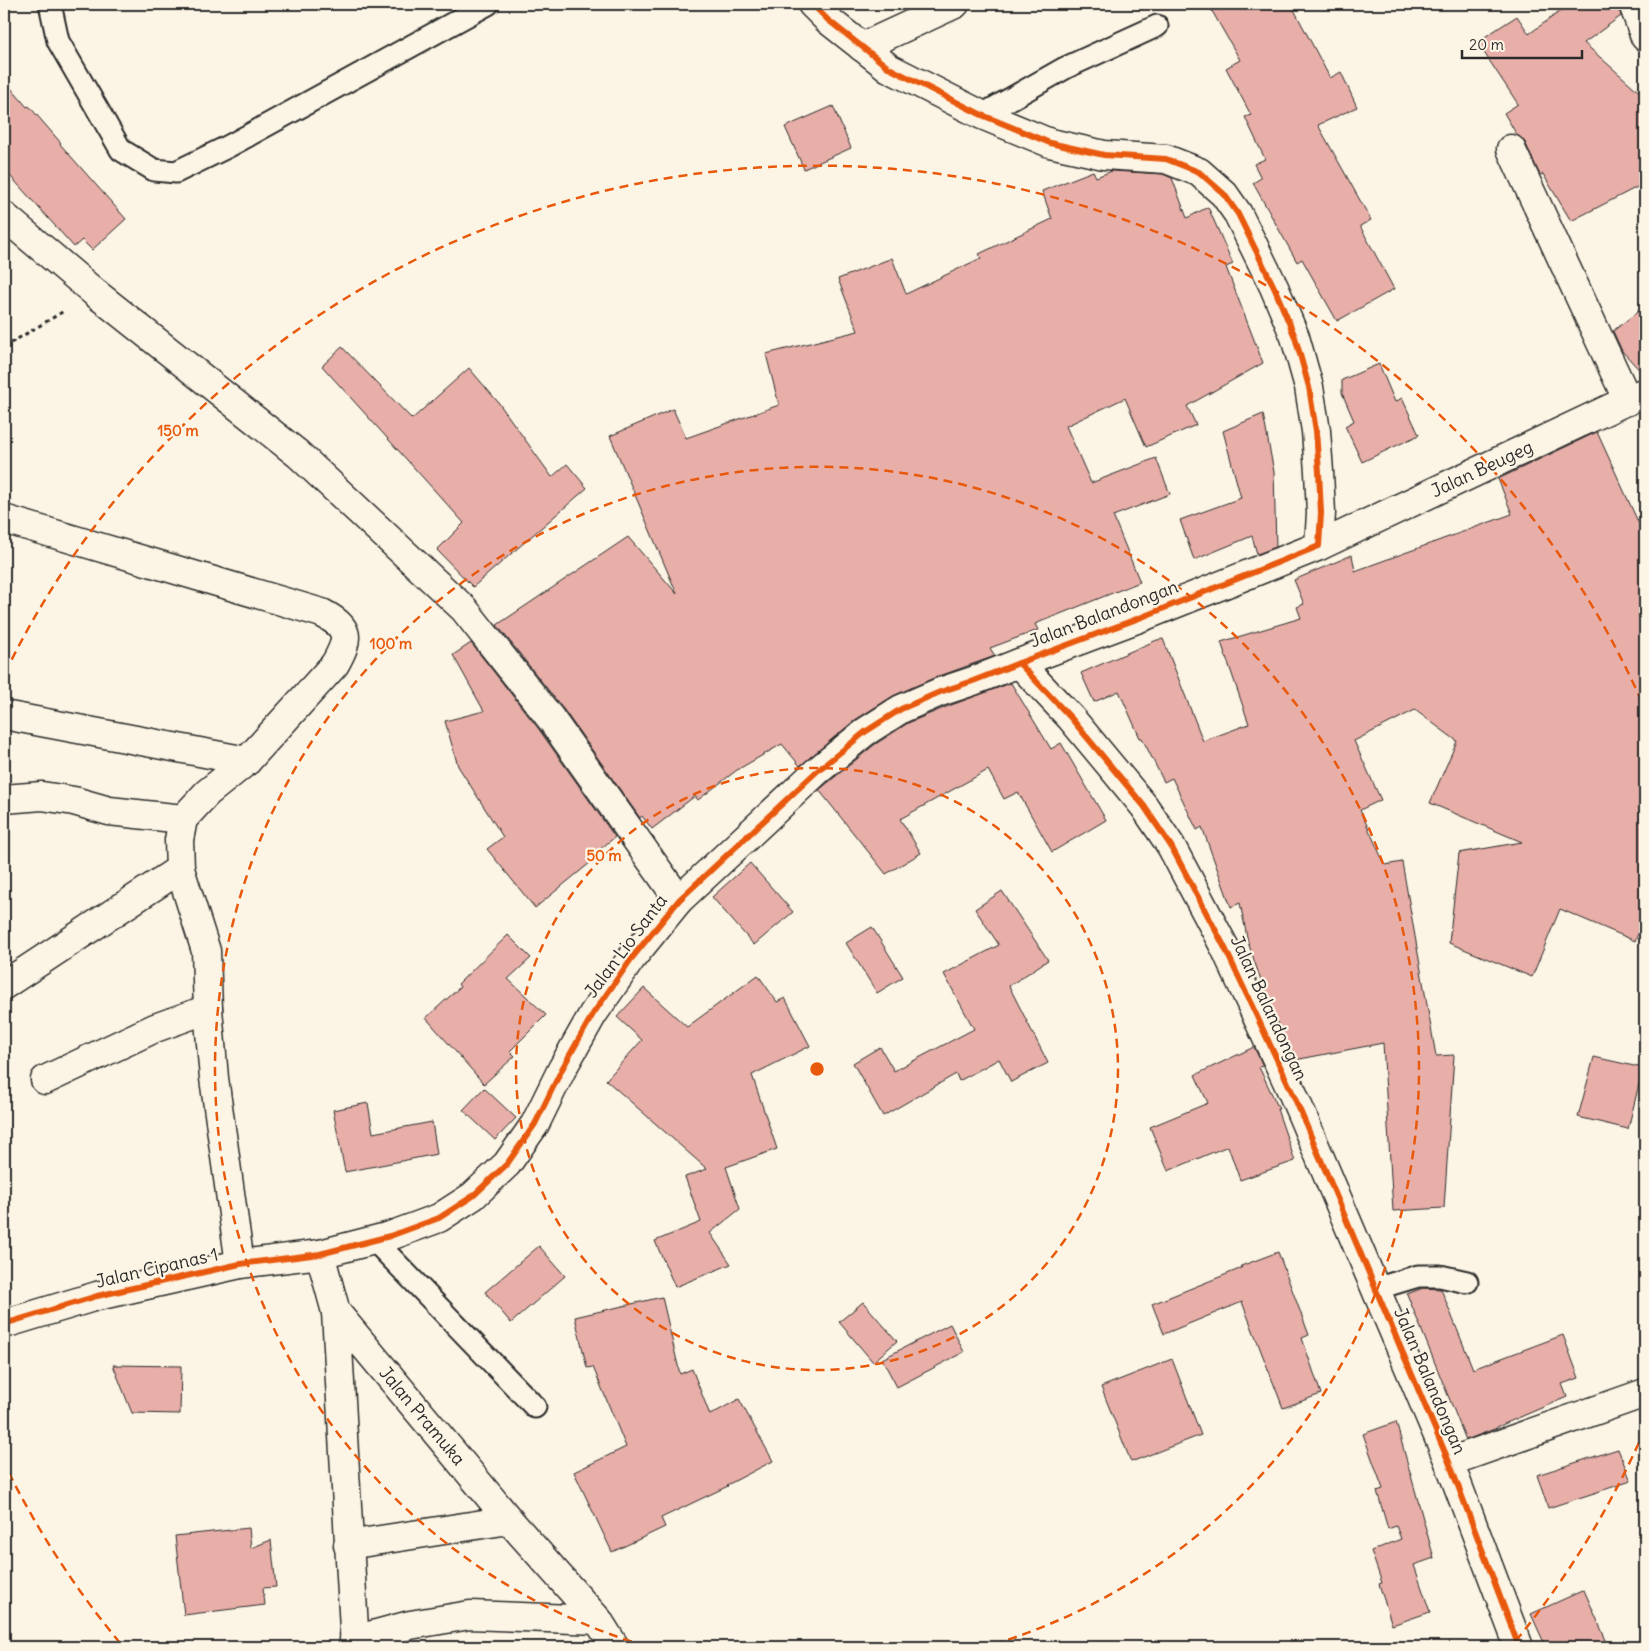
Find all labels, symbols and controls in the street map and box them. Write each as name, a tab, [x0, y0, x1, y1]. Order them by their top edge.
scale bar	[1462, 28, 1582, 60]
text: 20 m	[1469, 35, 1504, 54]
text: 150 m	[157, 421, 199, 440]
street label: Jalan Beugeg	[1427, 435, 1537, 502]
street label: Jalan Balandongan	[1026, 575, 1181, 652]
text: 100 m	[370, 634, 412, 653]
text: 50 m	[586, 846, 622, 865]
street label: Jalan Lio Santa	[579, 889, 672, 1002]
street label: Jalan Balandongan	[1226, 932, 1313, 1084]
centre of rings	[808, 1060, 826, 1078]
street label: Jalan Cipanas 1	[93, 1242, 220, 1293]
street label: Jalan Balandongan	[1389, 1304, 1472, 1458]
street label: Jalan Pramuka	[374, 1361, 470, 1470]

